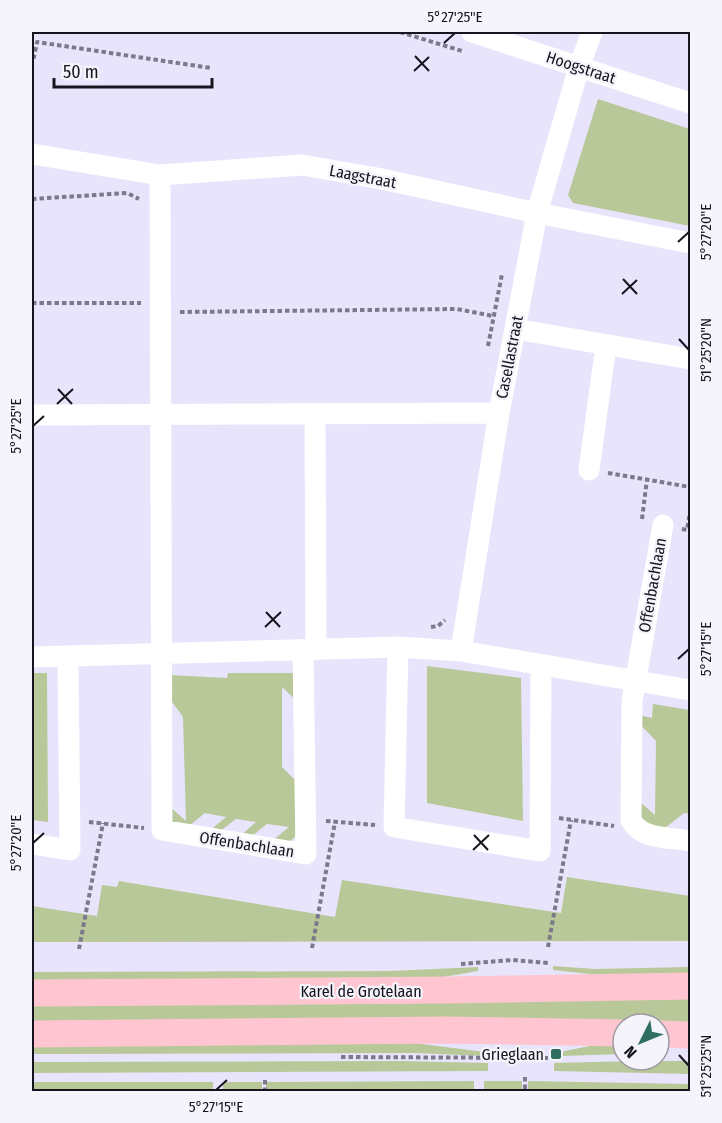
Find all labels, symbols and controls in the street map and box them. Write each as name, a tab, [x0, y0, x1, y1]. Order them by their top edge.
text: 5°27'25"E	[427, 8, 483, 26]
street label: Hoogstraat	[544, 47, 619, 88]
scale bar	[54, 51, 212, 89]
text: 50 m	[63, 61, 99, 83]
street label: Laagstraat	[328, 161, 399, 192]
text: 5°27'20"E	[697, 204, 715, 260]
street label: Casellastraat	[492, 313, 527, 400]
text: 51°25'20"N	[697, 318, 715, 382]
text: 5°27'25"E	[7, 398, 25, 454]
street label: Offenbachlaan	[635, 536, 670, 634]
text: 5°27'15"E	[697, 622, 715, 676]
text: 5°27'20"E	[7, 815, 25, 871]
street label: Offenbachlaan	[198, 828, 296, 861]
street label: Karel de Grotelaan	[300, 982, 422, 1001]
north arrow	[611, 1012, 671, 1072]
text: 51°25'25"N	[697, 1035, 715, 1097]
text: N	[620, 1042, 641, 1062]
place label: Grieglaan	[482, 1045, 544, 1064]
marker: Grieglaan	[549, 1047, 563, 1061]
text: 5°27'15"E	[189, 1098, 243, 1116]

